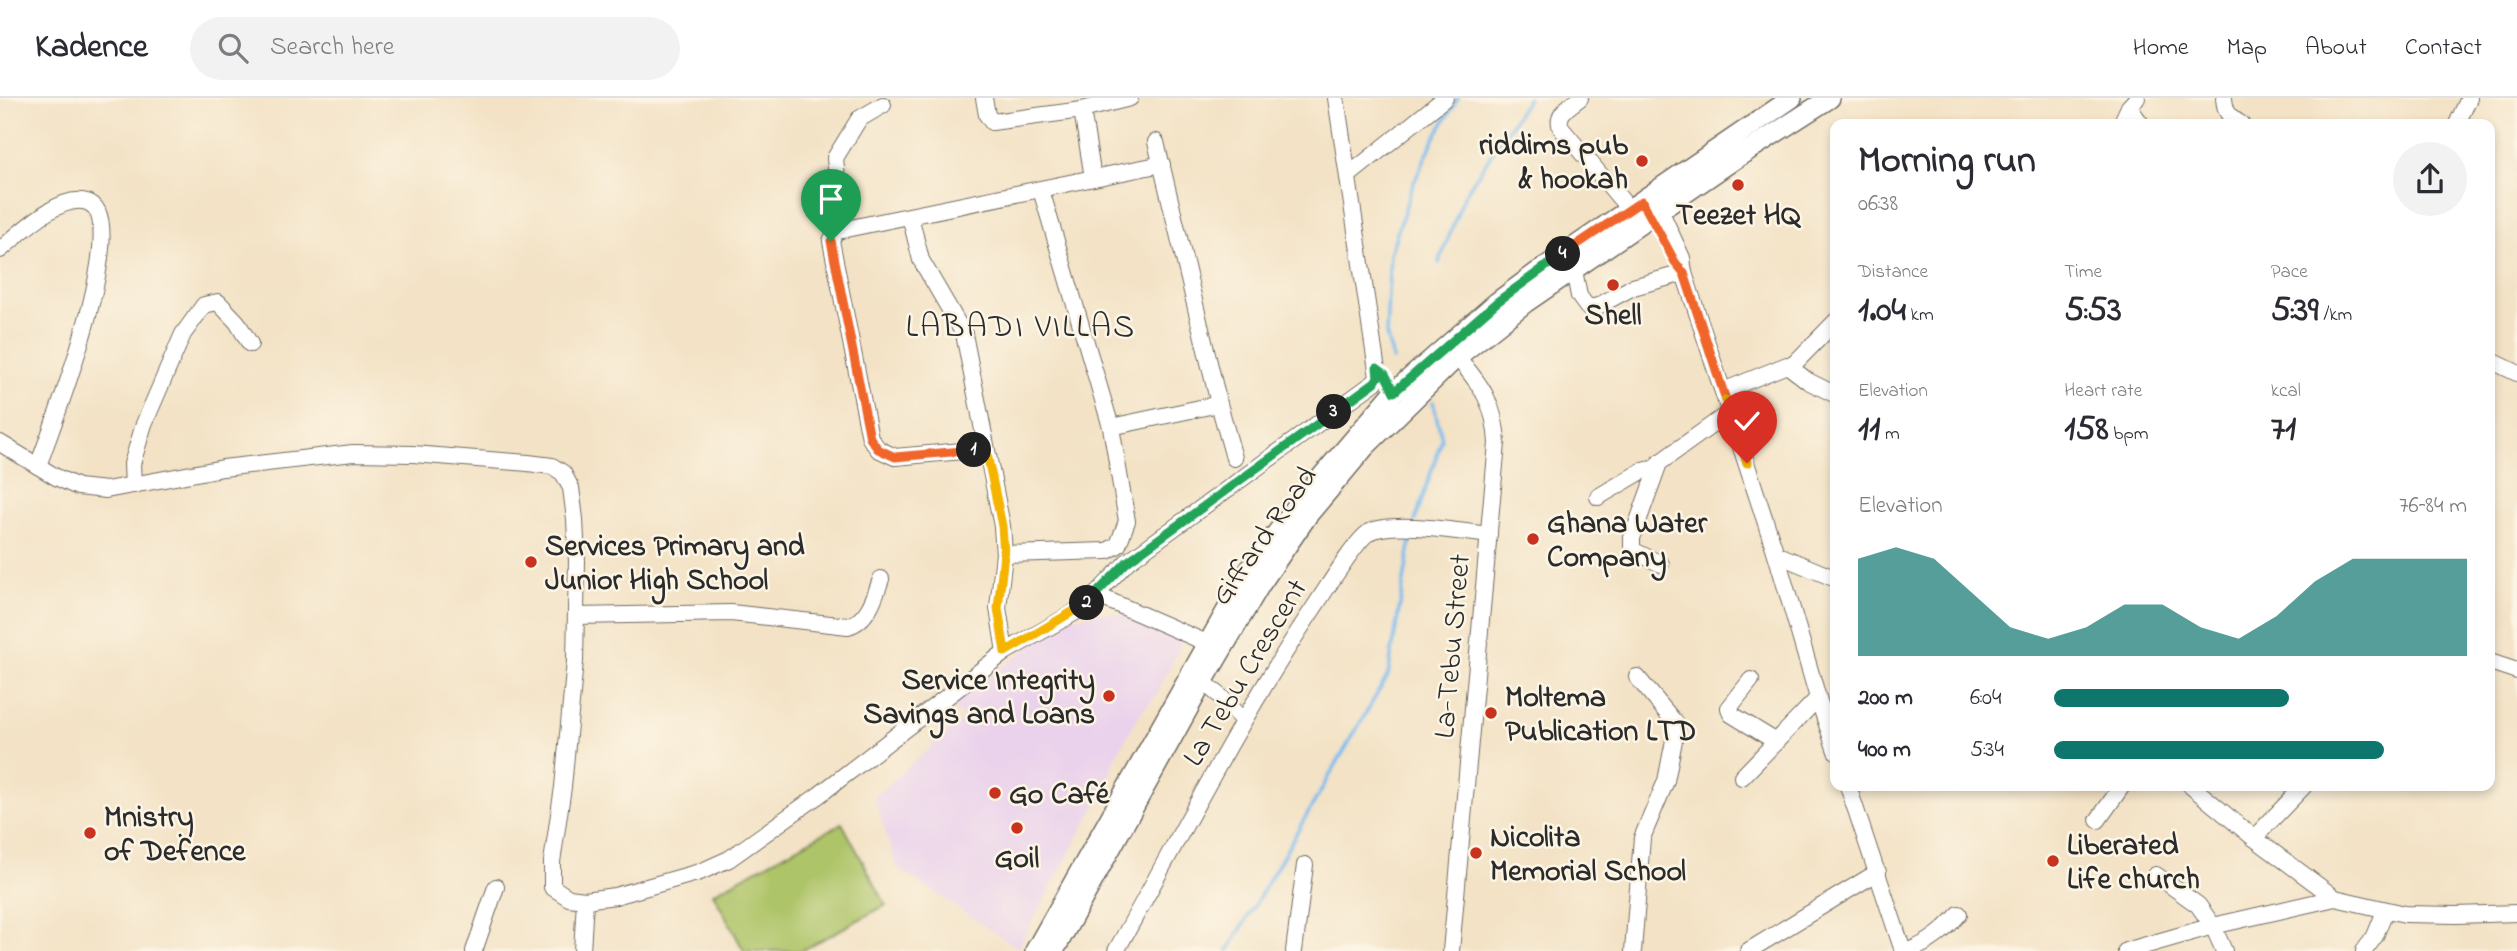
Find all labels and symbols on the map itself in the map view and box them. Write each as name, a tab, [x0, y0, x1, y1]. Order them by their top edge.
place label: riddims pub & hookah	[1479, 125, 1628, 203]
marker: riddims pub & hookah	[1634, 153, 1650, 169]
pin	[801, 169, 861, 241]
marker: Teezet HQ	[1730, 177, 1746, 193]
place label: Teezet HQ	[1676, 195, 1802, 239]
pin: 4	[1546, 236, 1580, 272]
marker: Shell	[1605, 277, 1621, 293]
place label: Shell	[1584, 295, 1642, 339]
district label: LABADI VILLAS	[906, 304, 1136, 352]
pin	[1717, 391, 1777, 463]
pin: 3	[1316, 394, 1352, 430]
pin: 1	[956, 432, 992, 468]
street label: Giffard Road	[1201, 458, 1330, 615]
place label: Ghana Water Company	[1547, 503, 1708, 581]
place label: Services Primary and Junior High School	[545, 526, 805, 605]
marker: Ghana Water Company	[1525, 531, 1541, 547]
street label: La-Tebu Street	[1424, 552, 1484, 740]
marker: Services Primary and Junior High School	[523, 554, 539, 570]
street label: La Tebu Crescent	[1173, 571, 1320, 776]
pin: 2	[1070, 586, 1104, 620]
place label: Service Integrity Savings and Loans	[863, 660, 1095, 739]
place label: Moltema Publication LTD	[1505, 677, 1696, 755]
marker: Service Integrity Savings and Loans	[1101, 688, 1117, 704]
marker: Moltema Publication LTD	[1483, 705, 1499, 721]
place label: Go Café	[1009, 774, 1111, 818]
marker: Go Café	[987, 785, 1003, 801]
place label: Mnistry of Defence	[104, 797, 247, 875]
place label: Nicolita Memorial School	[1490, 817, 1686, 895]
marker: Goil	[1009, 820, 1025, 836]
marker: Mnistry of Defence	[82, 825, 98, 841]
place label: Liberated Life church	[2067, 825, 2200, 903]
place label: Goil	[995, 838, 1039, 882]
marker: Nicolita Memorial School	[1468, 845, 1484, 861]
marker: Liberated Life church	[2045, 853, 2061, 869]

